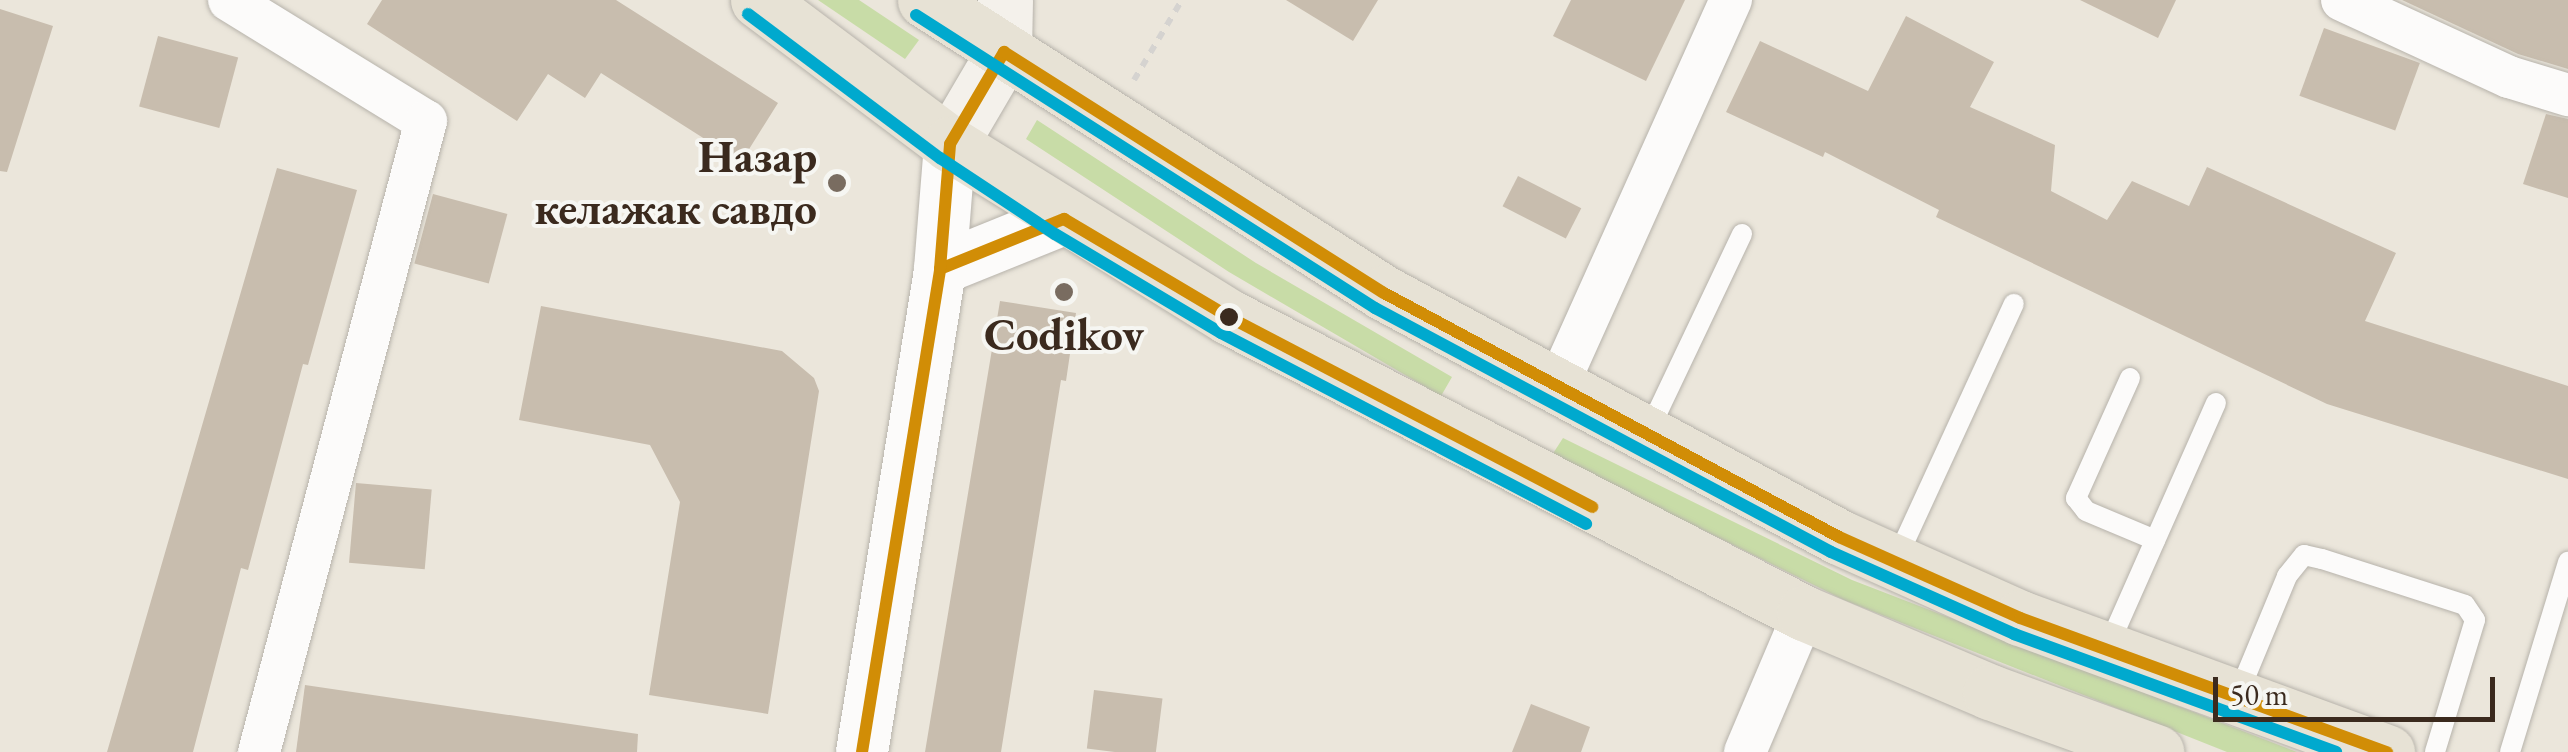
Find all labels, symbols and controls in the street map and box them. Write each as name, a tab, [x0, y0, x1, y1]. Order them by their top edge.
place label: Назар келажак савдо	[534, 130, 817, 236]
marker: Назар келажак савдо	[826, 172, 848, 194]
marker: Codikov	[1053, 281, 1075, 303]
unlabelled marker	[1219, 307, 1239, 327]
place label: Codikov	[984, 308, 1144, 362]
scale bar	[2218, 657, 2500, 719]
text: 50 m	[2230, 675, 2288, 714]

